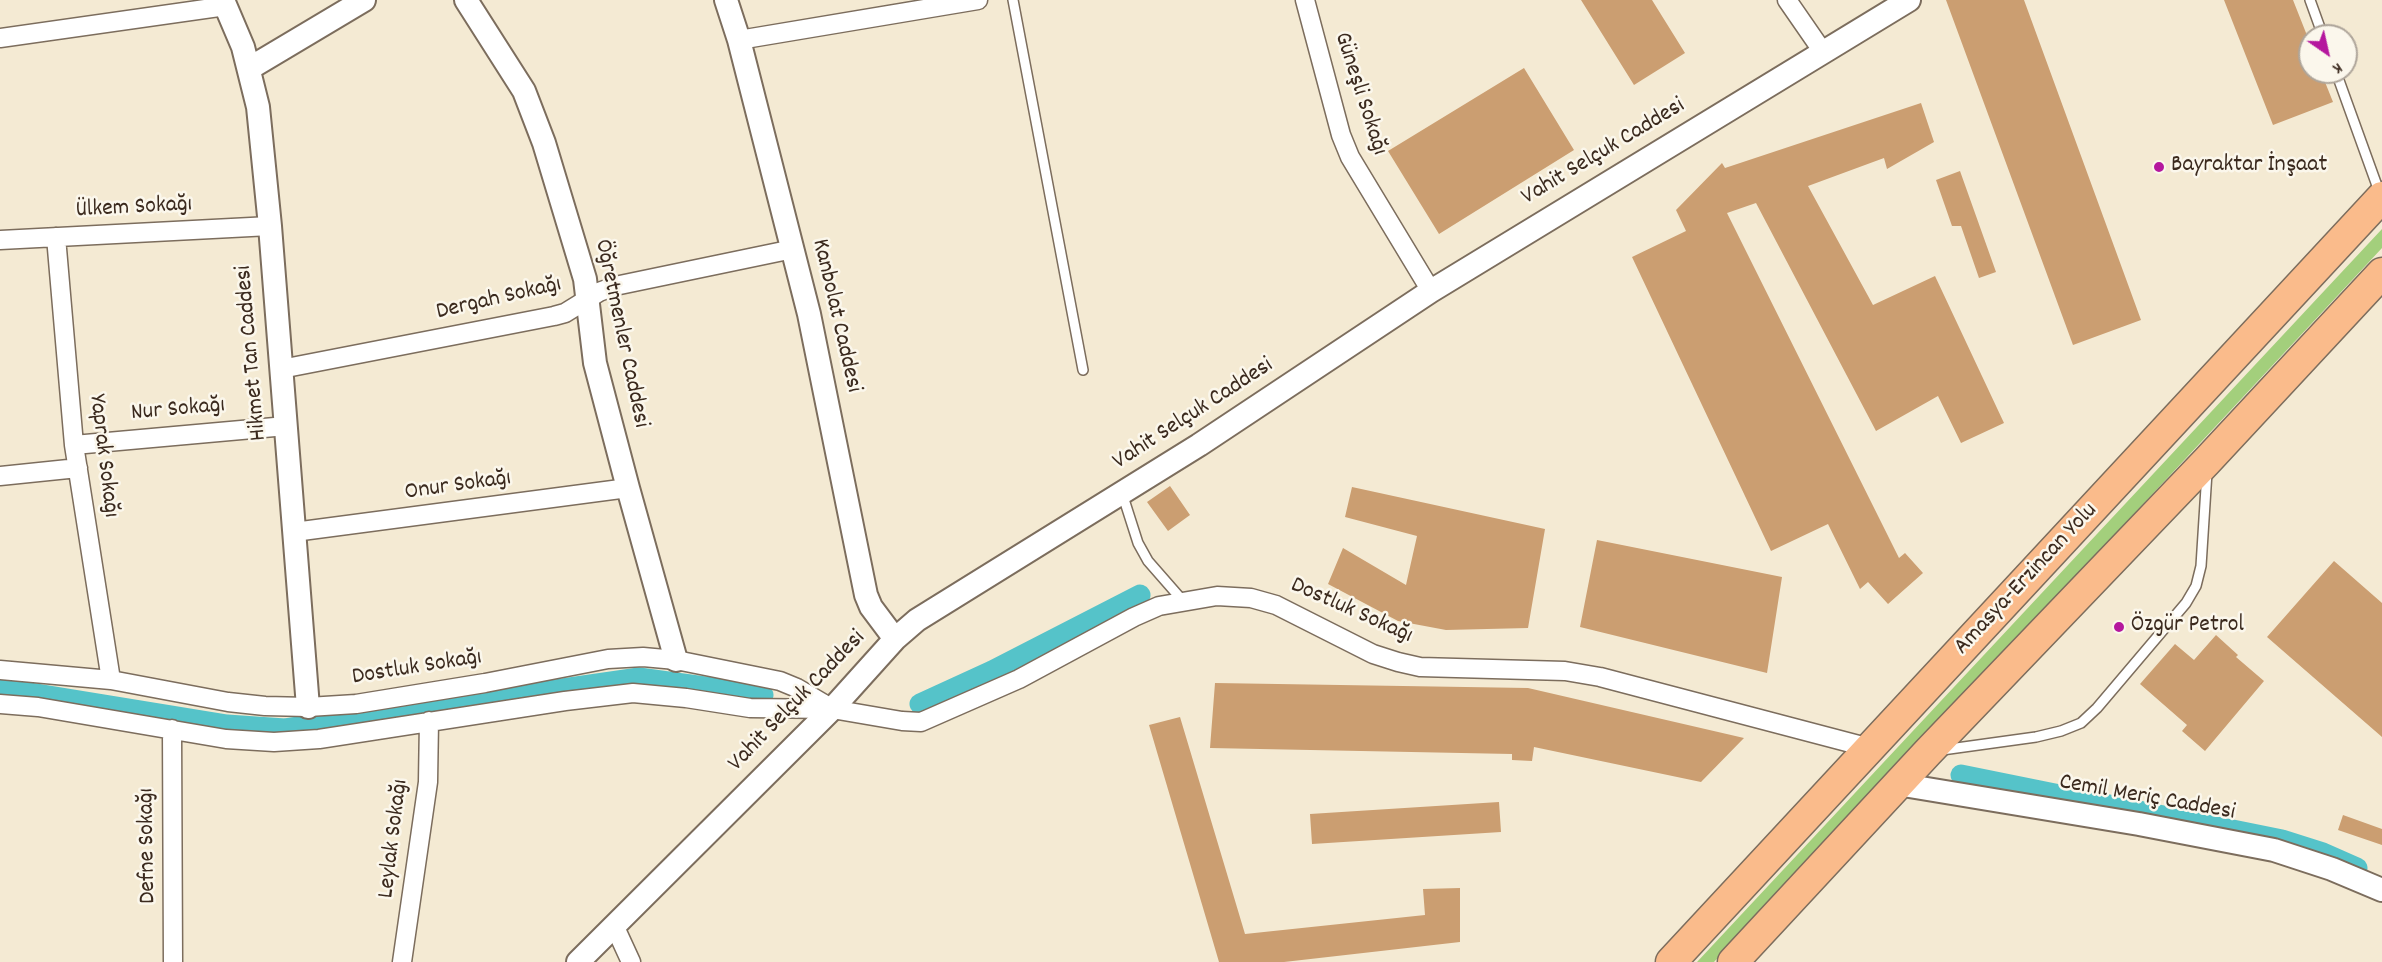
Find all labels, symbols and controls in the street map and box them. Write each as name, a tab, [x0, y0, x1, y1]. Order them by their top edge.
north arrow	[2298, 24, 2358, 84]
street label: Güneşli Sokağı	[1326, 29, 1392, 159]
text: K	[2328, 56, 2347, 79]
street label: Vahit Selçuk Caddesi	[1517, 93, 1691, 213]
place label: Bayraktar İnşaat	[2171, 153, 2327, 181]
marker: Bayraktar İnşaat	[2152, 160, 2166, 174]
street label: Ülkem Sokağı	[75, 192, 193, 226]
street label: Öğretmenler Caddesi	[586, 237, 654, 431]
street label: Kanbolat Caddesi	[803, 237, 867, 395]
street label: Hikmet Tan Caddesi	[231, 264, 275, 442]
street label: Dergah Sokağı	[434, 272, 564, 328]
street label: Vahit Selçuk Caddesi	[1108, 352, 1280, 478]
street label: Yaprak Sokağı	[80, 393, 124, 519]
street label: Nur Sokağı	[130, 393, 226, 429]
street label: Onur Sokağı	[403, 465, 513, 509]
street label: Amasya-Erzincan Yolu	[1949, 498, 2105, 662]
street label: Dostluk Sokağı	[1285, 572, 1417, 652]
place label: Özgür Petrol	[2131, 613, 2244, 641]
marker: Özgür Petrol	[2112, 620, 2126, 634]
street label: Vahit Selçuk Caddesi	[723, 625, 873, 779]
street label: Dostluk Sokağı	[350, 645, 484, 693]
street label: Cemil Meriç Caddesi	[2057, 769, 2237, 829]
street label: Leylak Sokağı	[373, 778, 417, 900]
street label: Defne Sokağı	[134, 788, 164, 904]

